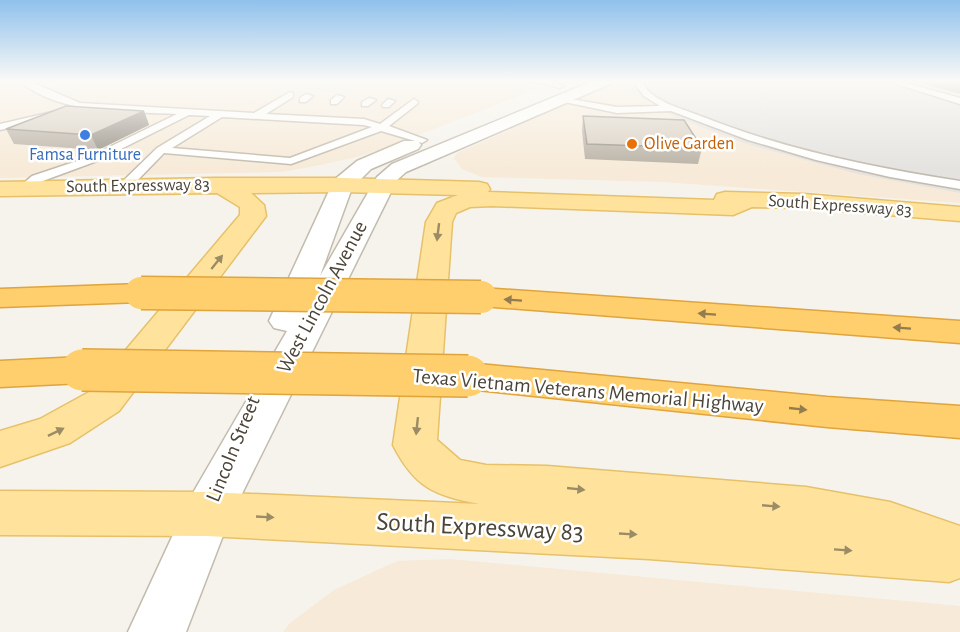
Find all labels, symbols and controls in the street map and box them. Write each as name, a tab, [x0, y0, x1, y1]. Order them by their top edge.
marker: Famsa Furniture	[78, 128, 92, 142]
place label: Olive Garden	[644, 135, 734, 153]
marker: Olive Garden	[625, 137, 639, 151]
place label: Famsa Furniture	[29, 146, 141, 164]
street label: South Expressway 83	[66, 176, 210, 196]
street label: South Expressway 83	[768, 192, 912, 220]
street label: West Lincoln Avenue	[273, 217, 371, 377]
one-way arrow	[434, 223, 443, 242]
one-way arrow	[210, 254, 222, 269]
one-way arrow	[503, 295, 522, 304]
one-way arrow	[698, 309, 717, 318]
one-way arrow	[892, 323, 911, 332]
street label: Texas Vietnam Veterans Memorial Highway	[412, 365, 764, 417]
street label: Lincoln Street	[202, 393, 264, 505]
one-way arrow	[789, 404, 808, 414]
one-way arrow	[412, 417, 422, 436]
one-way arrow	[47, 427, 64, 436]
one-way arrow	[567, 484, 586, 494]
one-way arrow	[761, 501, 780, 511]
street label: South Expressway 83	[376, 509, 584, 545]
one-way arrow	[256, 512, 275, 521]
one-way arrow	[618, 530, 637, 539]
one-way arrow	[834, 545, 853, 554]

